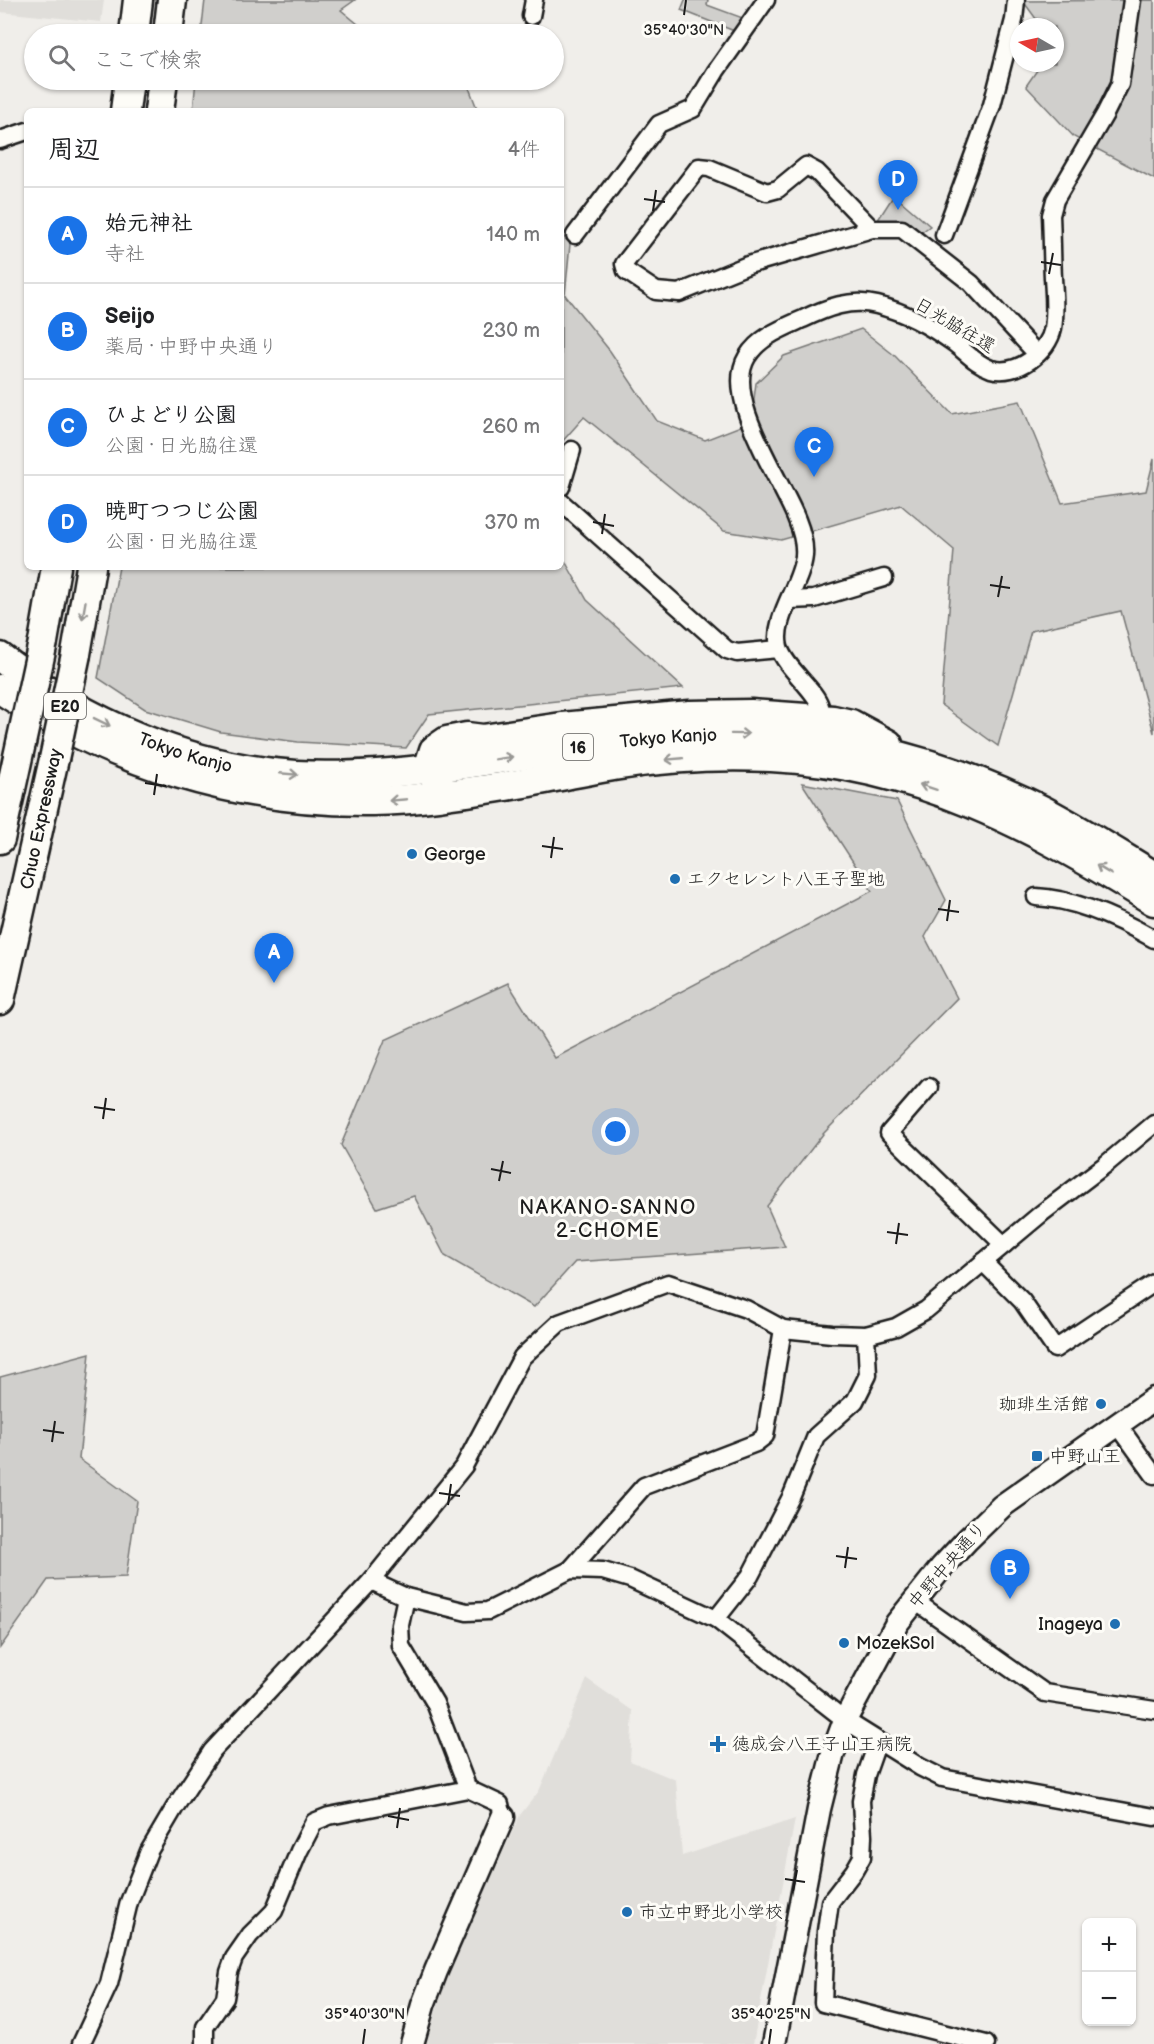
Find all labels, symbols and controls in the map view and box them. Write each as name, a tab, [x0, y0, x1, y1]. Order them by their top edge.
north arrow	[1010, 18, 1064, 72]
text: 35°40'30"N	[644, 21, 724, 40]
search box	[24, 24, 564, 90]
icon: search	[45, 41, 78, 74]
text: ここで検索	[93, 47, 203, 74]
text: 周辺	[48, 135, 100, 166]
text: 4件	[508, 138, 540, 162]
pin: D	[878, 160, 918, 210]
text: 始元神社	[105, 210, 193, 237]
text: A	[61, 223, 74, 247]
text: 140 m	[486, 223, 540, 247]
text: 寺社	[105, 242, 145, 266]
street label: 日光脇往還	[911, 293, 999, 358]
text: Seijo	[105, 303, 155, 330]
text: B	[60, 319, 75, 343]
text: 230 m	[483, 319, 540, 343]
text: 薬局 · 中野中央通り	[105, 335, 278, 359]
text: ひよどり公園	[105, 402, 237, 429]
text: C	[60, 415, 75, 439]
text: 260 m	[482, 415, 540, 439]
pin: C	[794, 428, 834, 477]
text: 公園 · 日光脇往還	[105, 434, 258, 458]
text: 暁町つつじ公園	[105, 498, 259, 525]
text: D	[61, 511, 74, 535]
text: 370 m	[484, 511, 540, 535]
text: 公園 · 日光脇往還	[105, 530, 258, 554]
one-way arrow	[78, 600, 89, 620]
road number: E20	[44, 693, 86, 719]
one-way arrow	[93, 716, 111, 728]
street label: Tokyo Kanjo	[619, 725, 717, 753]
street label: Tokyo Kanjo	[135, 728, 234, 777]
one-way arrow	[729, 729, 749, 740]
road number: 16	[563, 734, 593, 760]
street label: Chuo Expressway	[16, 746, 67, 891]
one-way arrow	[494, 752, 513, 763]
one-way arrow	[664, 753, 684, 764]
one-way arrow	[279, 769, 299, 780]
one-way arrow	[919, 781, 938, 792]
one-way arrow	[388, 795, 408, 806]
place label: George	[424, 844, 486, 865]
marker: George	[405, 847, 419, 861]
one-way arrow	[1096, 864, 1113, 876]
place label: エクセレント八王子聖地	[687, 869, 885, 890]
marker: エクセレント八王子聖地	[668, 872, 682, 886]
pin: A	[254, 934, 294, 983]
your location	[601, 1117, 630, 1146]
district label: NAKANO-SANNO 2-CHOME	[519, 1196, 697, 1243]
place label: 珈琲生活館	[999, 1394, 1089, 1415]
marker: 珈琲生活館	[1094, 1397, 1108, 1411]
place label: 中野山王	[1049, 1446, 1121, 1467]
marker: 中野山王	[1030, 1449, 1044, 1463]
street label: 中野中央通り	[904, 1518, 991, 1613]
pin: B	[990, 1550, 1030, 1599]
place label: Inageya	[1038, 1614, 1103, 1635]
marker: Inageya	[1108, 1617, 1122, 1631]
place label: MozekSol	[856, 1633, 935, 1654]
marker: MozekSol	[837, 1636, 851, 1650]
place label: 徳成会八王子山王病院	[732, 1734, 912, 1755]
marker: 徳成会八王子山王病院	[709, 1735, 727, 1753]
place label: 市立中野北小学校	[639, 1902, 783, 1923]
marker: 市立中野北小学校	[620, 1905, 634, 1919]
map controls	[1082, 1918, 1136, 2026]
button: +	[1082, 1918, 1136, 1972]
button: −	[1082, 1972, 1136, 2026]
text: 35°40'30"N	[325, 2005, 405, 2024]
text: 35°40'25"N	[731, 2005, 811, 2024]

